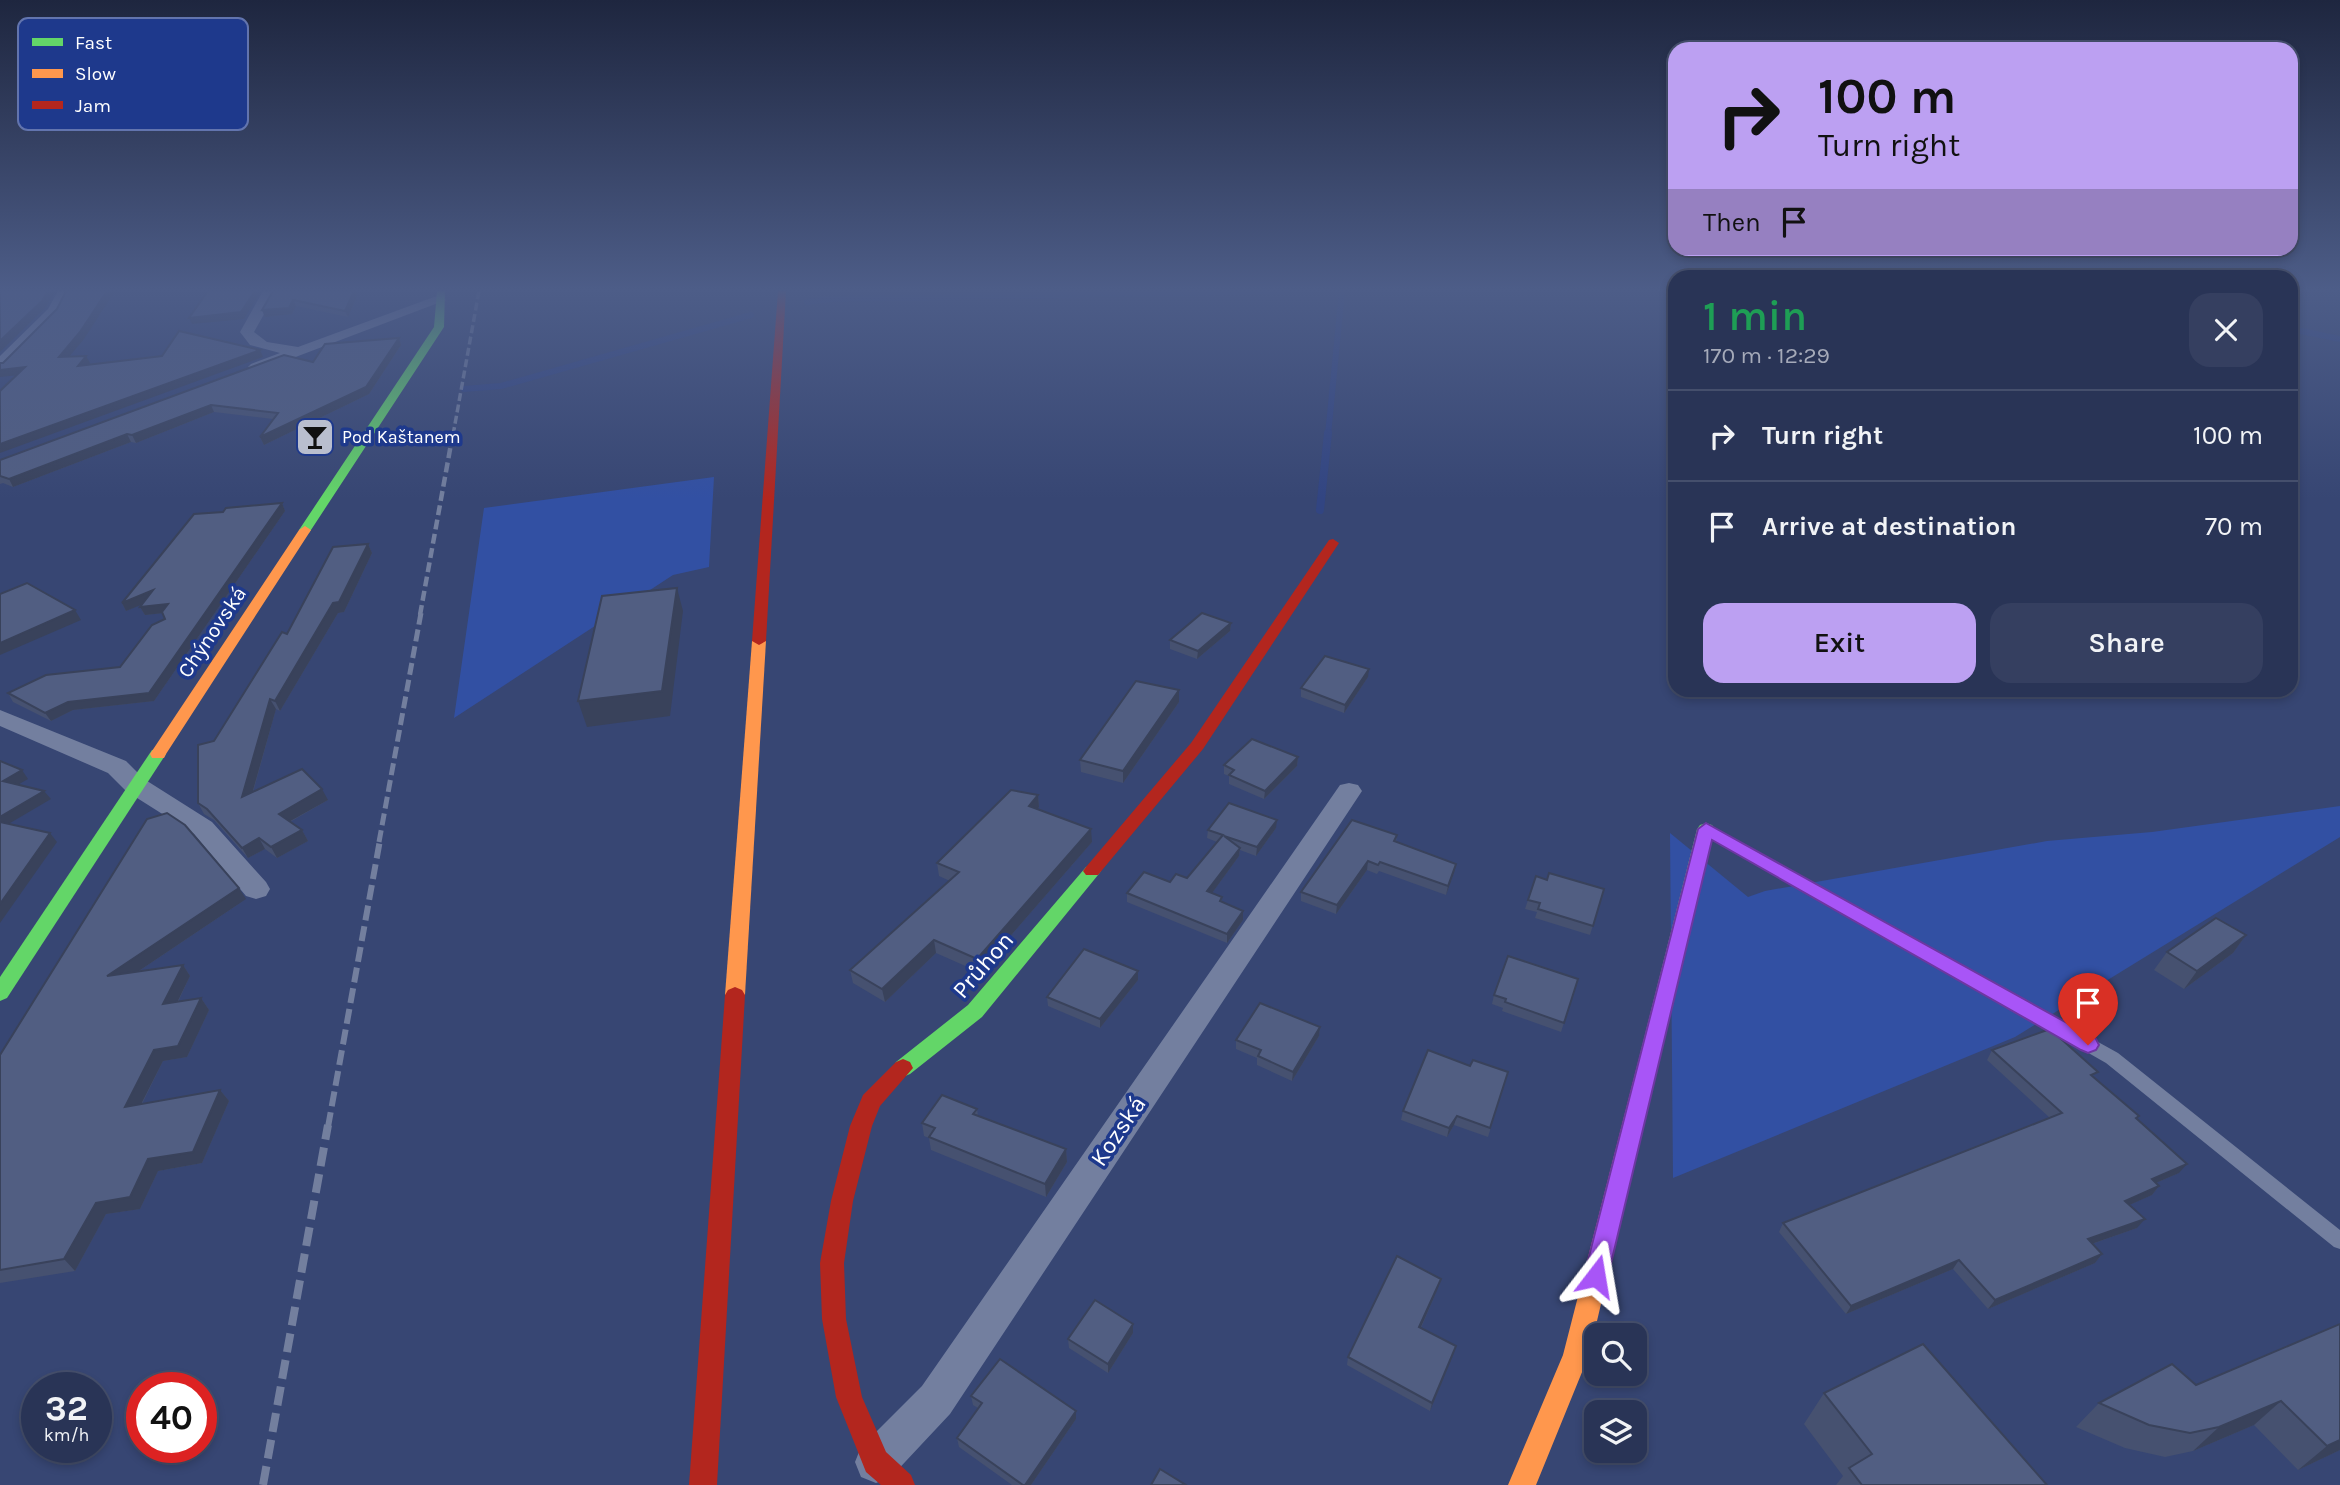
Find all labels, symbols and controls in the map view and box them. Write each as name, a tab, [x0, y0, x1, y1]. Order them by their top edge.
legend	[18, 18, 248, 130]
text: Fast	[75, 32, 112, 54]
text: Slow	[75, 63, 116, 85]
text: 100 m	[1818, 68, 1956, 125]
icon: right	[1703, 70, 1794, 161]
text: Jam	[75, 95, 111, 117]
text: Turn right	[1818, 127, 1960, 164]
icon: arrive	[1775, 203, 1813, 241]
text: Then	[1703, 207, 1761, 238]
text: 1 min	[1703, 291, 1807, 341]
button: close	[2189, 293, 2263, 367]
text: 170 m · 12:29	[1703, 342, 1830, 369]
bar icon: Pod Kaštanem	[294, 416, 336, 458]
icon: right	[1703, 417, 1741, 455]
text: Turn right	[1762, 420, 1883, 451]
text: 100 m	[2193, 420, 2263, 451]
place label: Pod Kaštanem	[342, 426, 461, 448]
icon: arrive	[1703, 508, 1741, 546]
text: Arrive at destination	[1762, 511, 2016, 542]
text: 70 m	[2205, 511, 2263, 542]
street label: Chýnovská	[173, 582, 251, 682]
button: Exit	[1703, 603, 1976, 683]
button: Share	[1990, 603, 2263, 683]
street label: Průhon	[947, 926, 1019, 1004]
pin	[2058, 973, 2118, 1045]
icon: arrive	[2069, 984, 2107, 1022]
street label: Kozská	[1084, 1091, 1152, 1171]
position arrow	[1559, 1239, 1633, 1313]
map controls	[1584, 1323, 1647, 1463]
button: search	[1584, 1323, 1647, 1386]
speed limit sign: 40	[126, 1372, 217, 1463]
text: 32	[45, 1388, 88, 1429]
button: layers	[1584, 1400, 1647, 1463]
text: km/h	[44, 1424, 89, 1446]

